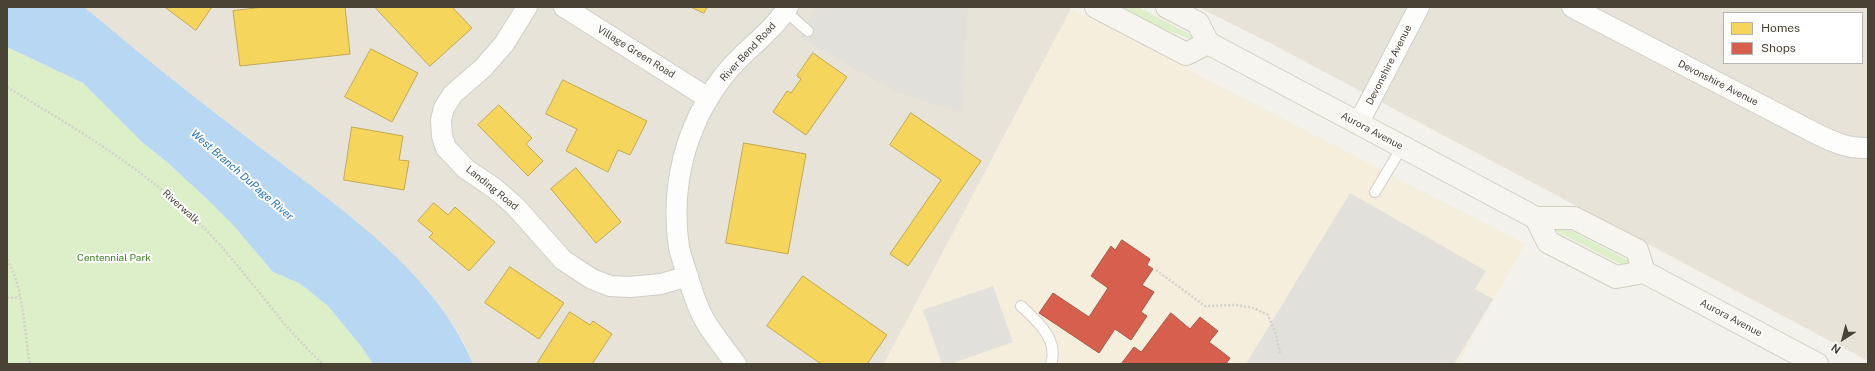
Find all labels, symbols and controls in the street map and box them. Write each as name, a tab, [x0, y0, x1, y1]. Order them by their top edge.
legend	[1723, 12, 1863, 64]
street label: River Bend Road	[718, 20, 778, 84]
text: Homes	[1761, 21, 1800, 35]
street label: Village Green Road	[595, 23, 677, 81]
street label: Devonshire Avenue	[1364, 23, 1414, 107]
text: Shops	[1761, 41, 1796, 55]
street label: Devonshire Avenue	[1676, 58, 1760, 108]
street label: Aurora Avenue	[1339, 110, 1405, 152]
water label: West Branch DuPage River	[188, 127, 296, 223]
street label: Landing Road	[464, 163, 520, 213]
street label: Riverwalk	[160, 187, 202, 227]
park label: Centennial Park	[77, 252, 151, 264]
street label: Aurora Avenue	[1698, 297, 1764, 339]
north arrow	[1823, 319, 1863, 359]
text: N	[1829, 341, 1843, 356]

